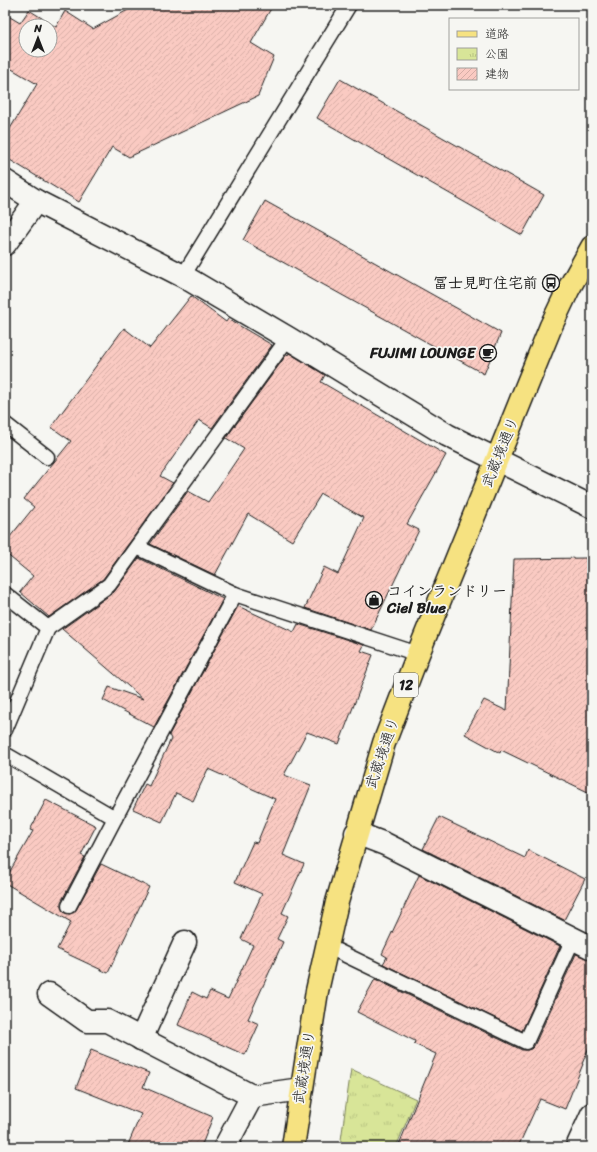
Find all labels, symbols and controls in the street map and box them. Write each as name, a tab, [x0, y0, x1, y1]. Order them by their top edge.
north arrow	[18, 18, 58, 58]
legend	[449, 18, 579, 90]
text: N	[33, 19, 42, 38]
text: 道路	[485, 23, 509, 45]
text: 公園	[485, 43, 509, 65]
text: 建物	[485, 63, 509, 85]
place label: 冨士見町住宅前	[433, 270, 538, 296]
bus stop icon: 冨士見町住宅前	[541, 273, 561, 293]
place label: FUJIMI LOUNGE	[369, 340, 477, 366]
cafe icon: FUJIMI LOUNGE	[478, 343, 498, 363]
street label: 武蔵境通り	[474, 412, 526, 492]
place label: コインランドリー Ciel Blue	[386, 578, 507, 621]
shop icon: コインランドリー Ciel Blue	[364, 590, 384, 610]
road number: 12	[394, 673, 418, 697]
street label: 武蔵境通り	[357, 713, 407, 793]
street label: 武蔵境通り	[285, 1028, 323, 1106]

